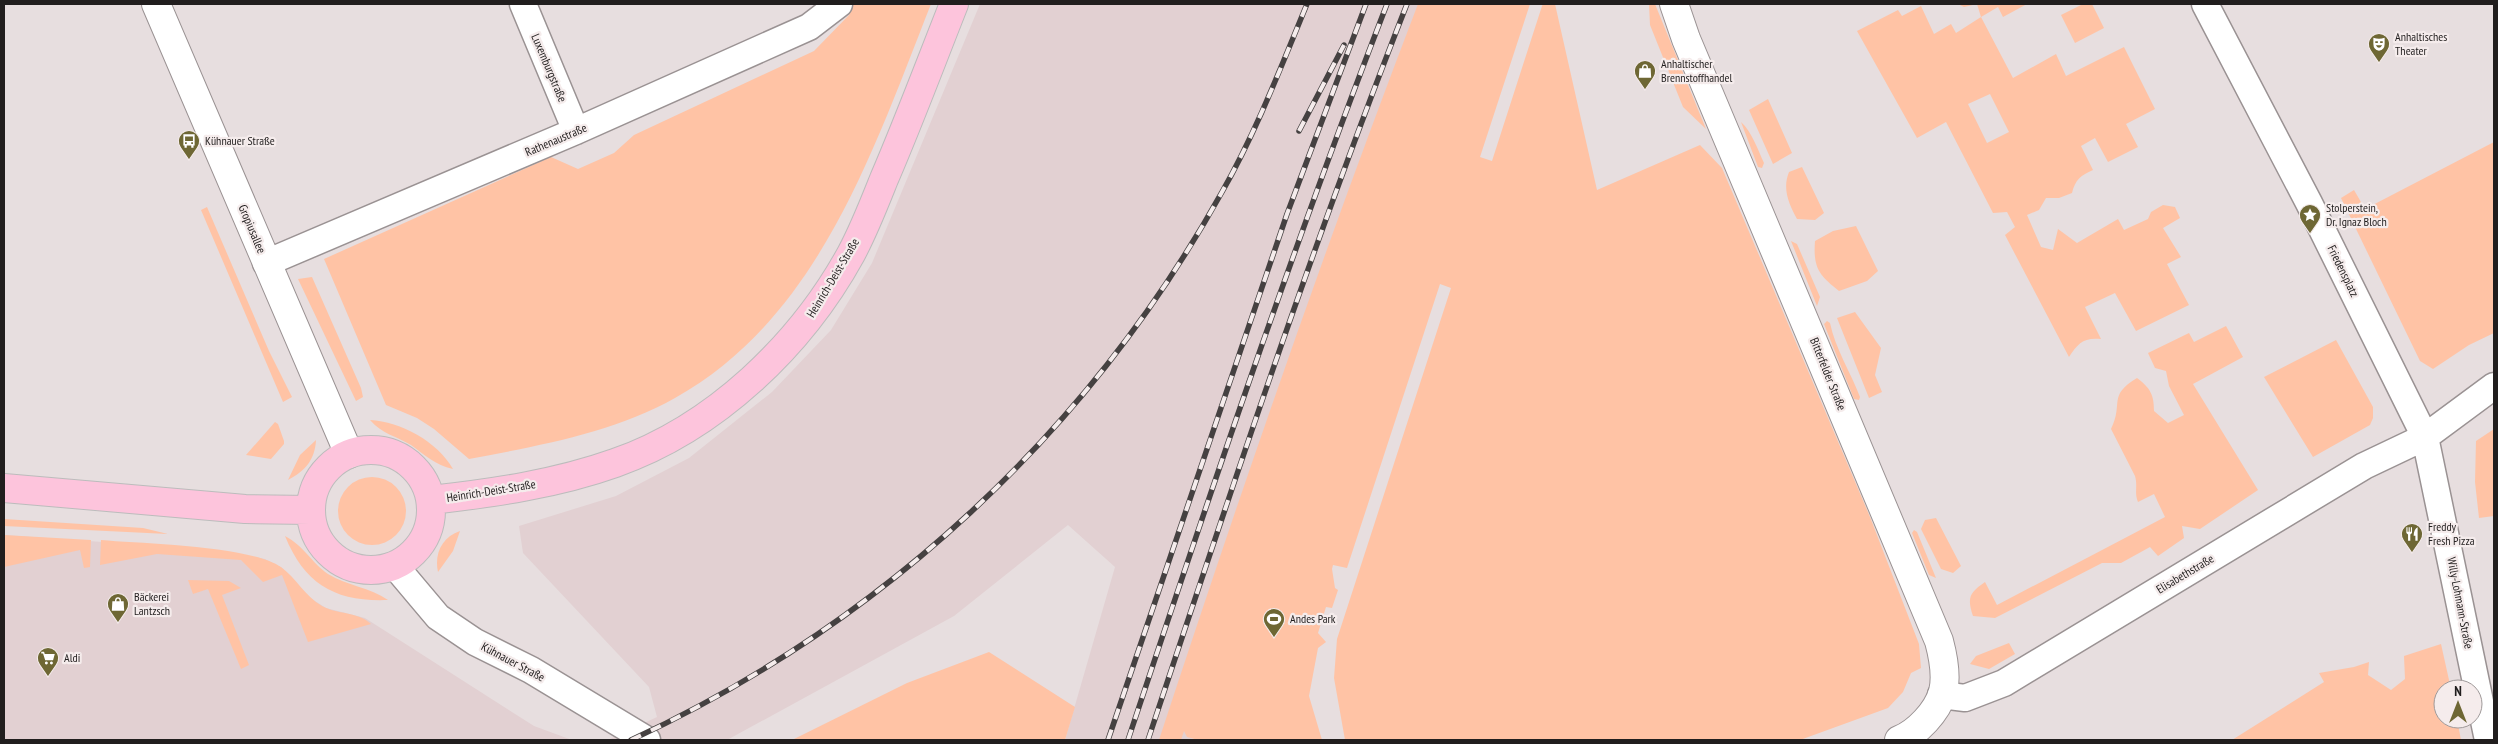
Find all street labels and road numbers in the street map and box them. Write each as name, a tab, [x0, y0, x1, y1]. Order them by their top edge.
street label: Luxemburgstraße	[528, 31, 571, 104]
street label: Rathenaustraße	[523, 120, 589, 159]
street label: Gropiusallee	[235, 202, 269, 256]
street label: Heinrich-Deist-Straße	[803, 235, 862, 320]
street label: Friedensplatz	[2324, 242, 2362, 299]
street label: Bitterfelder Straße	[1807, 335, 1850, 412]
street label: Heinrich-Deist-Straße	[445, 476, 537, 505]
street label: Elisabethstraße	[2153, 551, 2216, 597]
street label: Willy-Lohmann-Straße	[2444, 556, 2477, 650]
street label: Kühnauer Straße	[479, 639, 548, 685]

